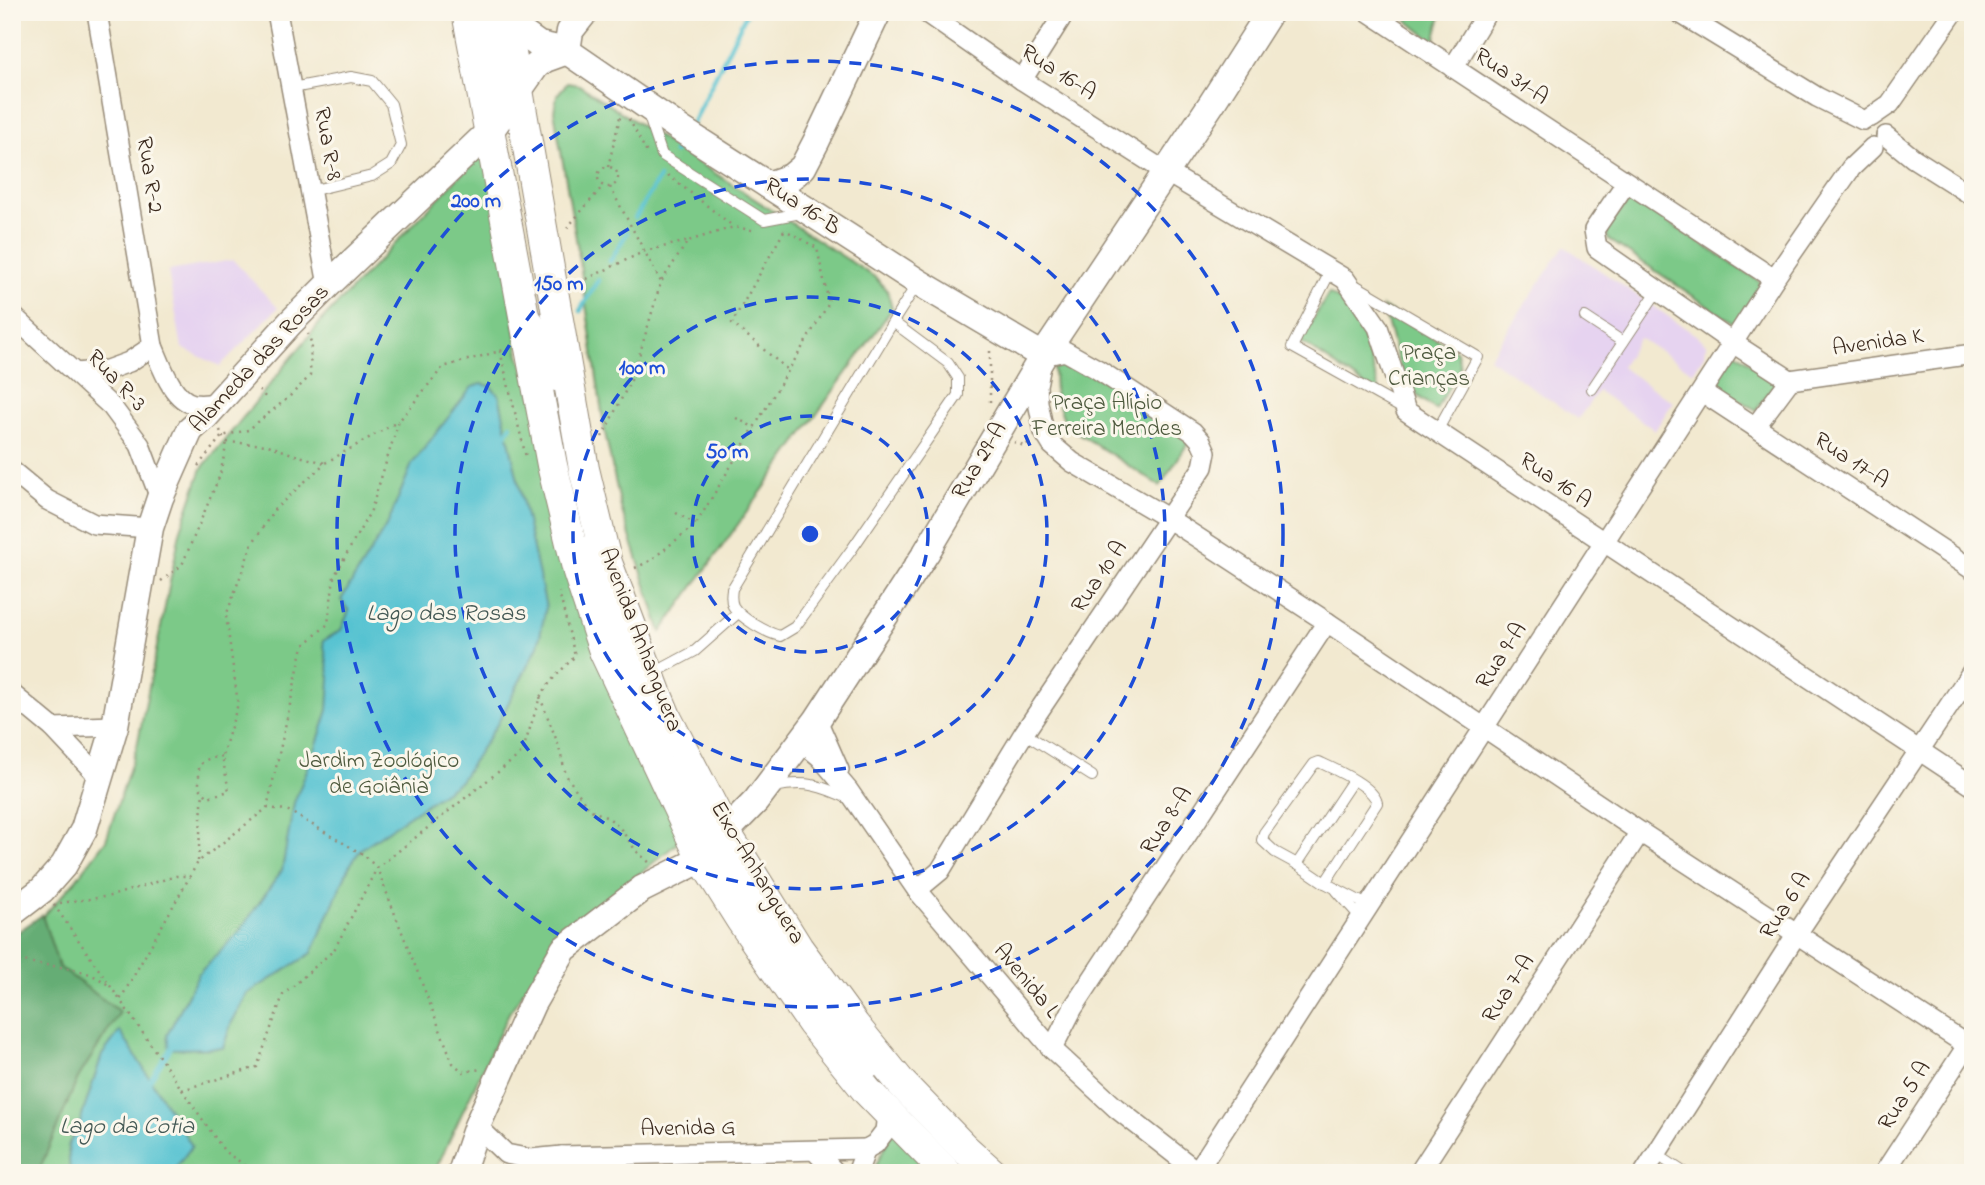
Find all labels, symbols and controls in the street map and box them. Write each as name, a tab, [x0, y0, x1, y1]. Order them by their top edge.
street label: Rua 16-A	[1014, 36, 1102, 110]
street label: Rua 31-A	[1467, 40, 1555, 114]
street label: Rua R-8	[304, 105, 350, 183]
street label: Rua R-2	[127, 135, 171, 215]
street label: Rua 16-B	[757, 170, 847, 244]
text: 200 m	[450, 187, 501, 217]
text: 150 m	[534, 270, 584, 300]
street label: Alameda das Rosas	[182, 277, 338, 441]
street label: Avenida K	[1830, 320, 1927, 366]
park label: Praça Crianças	[1388, 337, 1470, 396]
street label: Rua R-3	[78, 342, 154, 420]
text: 100 m	[619, 354, 665, 384]
park label: Praça Alípio Ferreira Mendes	[1031, 387, 1182, 446]
street label: Rua 29-A	[944, 416, 1016, 506]
street label: Rua 17-A	[1807, 424, 1895, 498]
text: 50 m	[706, 438, 748, 468]
street label: Rua 16 A	[1512, 445, 1598, 517]
centre of rings	[798, 522, 822, 546]
street label: Rua 10 A	[1064, 534, 1136, 620]
street label: Avenida Anhanguera	[589, 543, 690, 737]
water label: Lago das Rosas	[367, 597, 526, 632]
street label: Rua 9-A	[1468, 616, 1536, 696]
park label: Jardim Zoológico de Goiânia	[299, 745, 459, 804]
street label: Rua 8-A	[1133, 780, 1201, 862]
street label: Eixo-Anhanguera	[700, 795, 813, 951]
street label: Rua 6 A	[1752, 866, 1820, 946]
street label: Avenida L	[985, 936, 1068, 1026]
street label: Rua 7-A	[1474, 948, 1544, 1030]
street label: Rua 5 A	[1870, 1055, 1940, 1137]
water label: Lago da Cotia	[60, 1110, 195, 1145]
street label: Avenida G	[640, 1112, 736, 1146]

